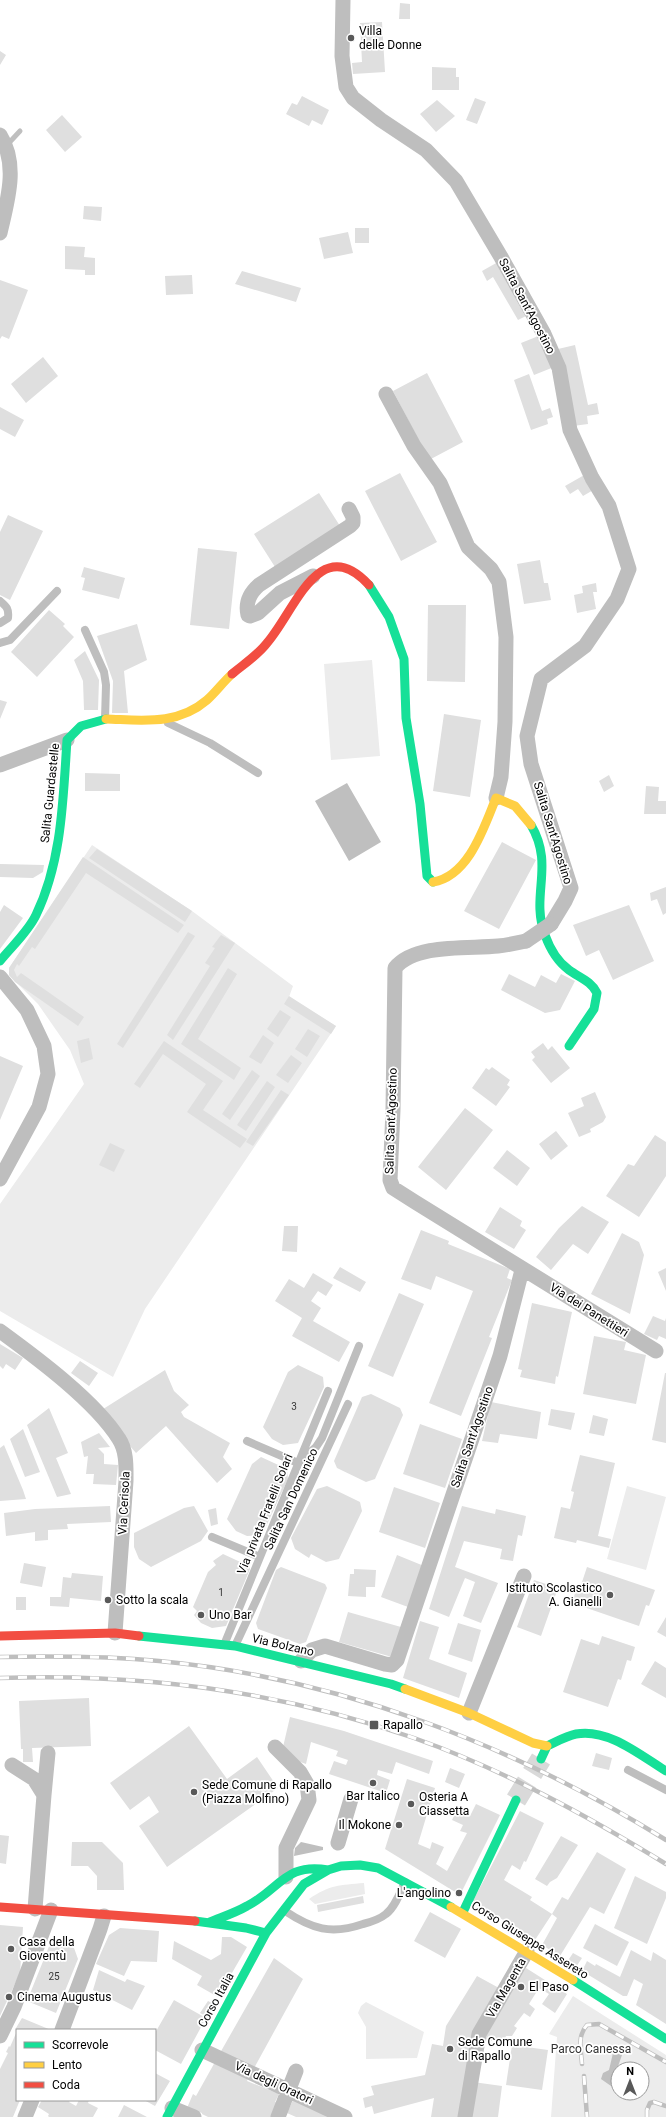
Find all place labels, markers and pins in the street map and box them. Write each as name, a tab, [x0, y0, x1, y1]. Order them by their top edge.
place label: Villa delle Donne	[359, 24, 422, 52]
marker: Villa delle Donne	[346, 33, 356, 43]
place label: Istituto Scolastico A. Gianelli	[506, 1581, 602, 1609]
marker: Istituto Scolastico A. Gianelli	[605, 1590, 615, 1600]
place label: Sotto la scala	[116, 1593, 188, 1607]
marker: Sotto la scala	[103, 1595, 113, 1605]
place label: Uno Bar	[209, 1608, 251, 1622]
marker: Uno Bar	[196, 1610, 206, 1620]
place label: Rapallo	[383, 1718, 423, 1732]
marker: Rapallo	[368, 1719, 380, 1731]
place label: Sede Comune di Rapallo (Piazza Molfino)	[202, 1778, 332, 1806]
marker: Bar Italico	[368, 1778, 378, 1788]
marker: Sede Comune di Rapallo (Piazza Molfino)	[189, 1787, 199, 1797]
place label: Bar Italico	[346, 1789, 400, 1803]
place label: Osteria A Ciassetta	[419, 1790, 469, 1818]
marker: Osteria A Ciassetta	[406, 1799, 416, 1809]
place label: Il Mokone	[339, 1818, 391, 1832]
marker: Il Mokone	[394, 1820, 404, 1830]
place label: L'angolino	[397, 1886, 451, 1900]
marker: L'angolino	[454, 1888, 464, 1898]
place label: Casa della Gioventù	[19, 1935, 75, 1963]
marker: Casa della Gioventù	[6, 1944, 16, 1954]
place label: El Paso	[529, 1980, 569, 1994]
marker: El Paso	[516, 1982, 526, 1992]
place label: Cinema Augustus	[17, 1990, 111, 2004]
marker: Cinema Augustus	[4, 1992, 14, 2002]
place label: Sede Comune di Rapallo	[458, 2035, 532, 2063]
marker: Sede Comune di Rapallo	[445, 2044, 455, 2054]

